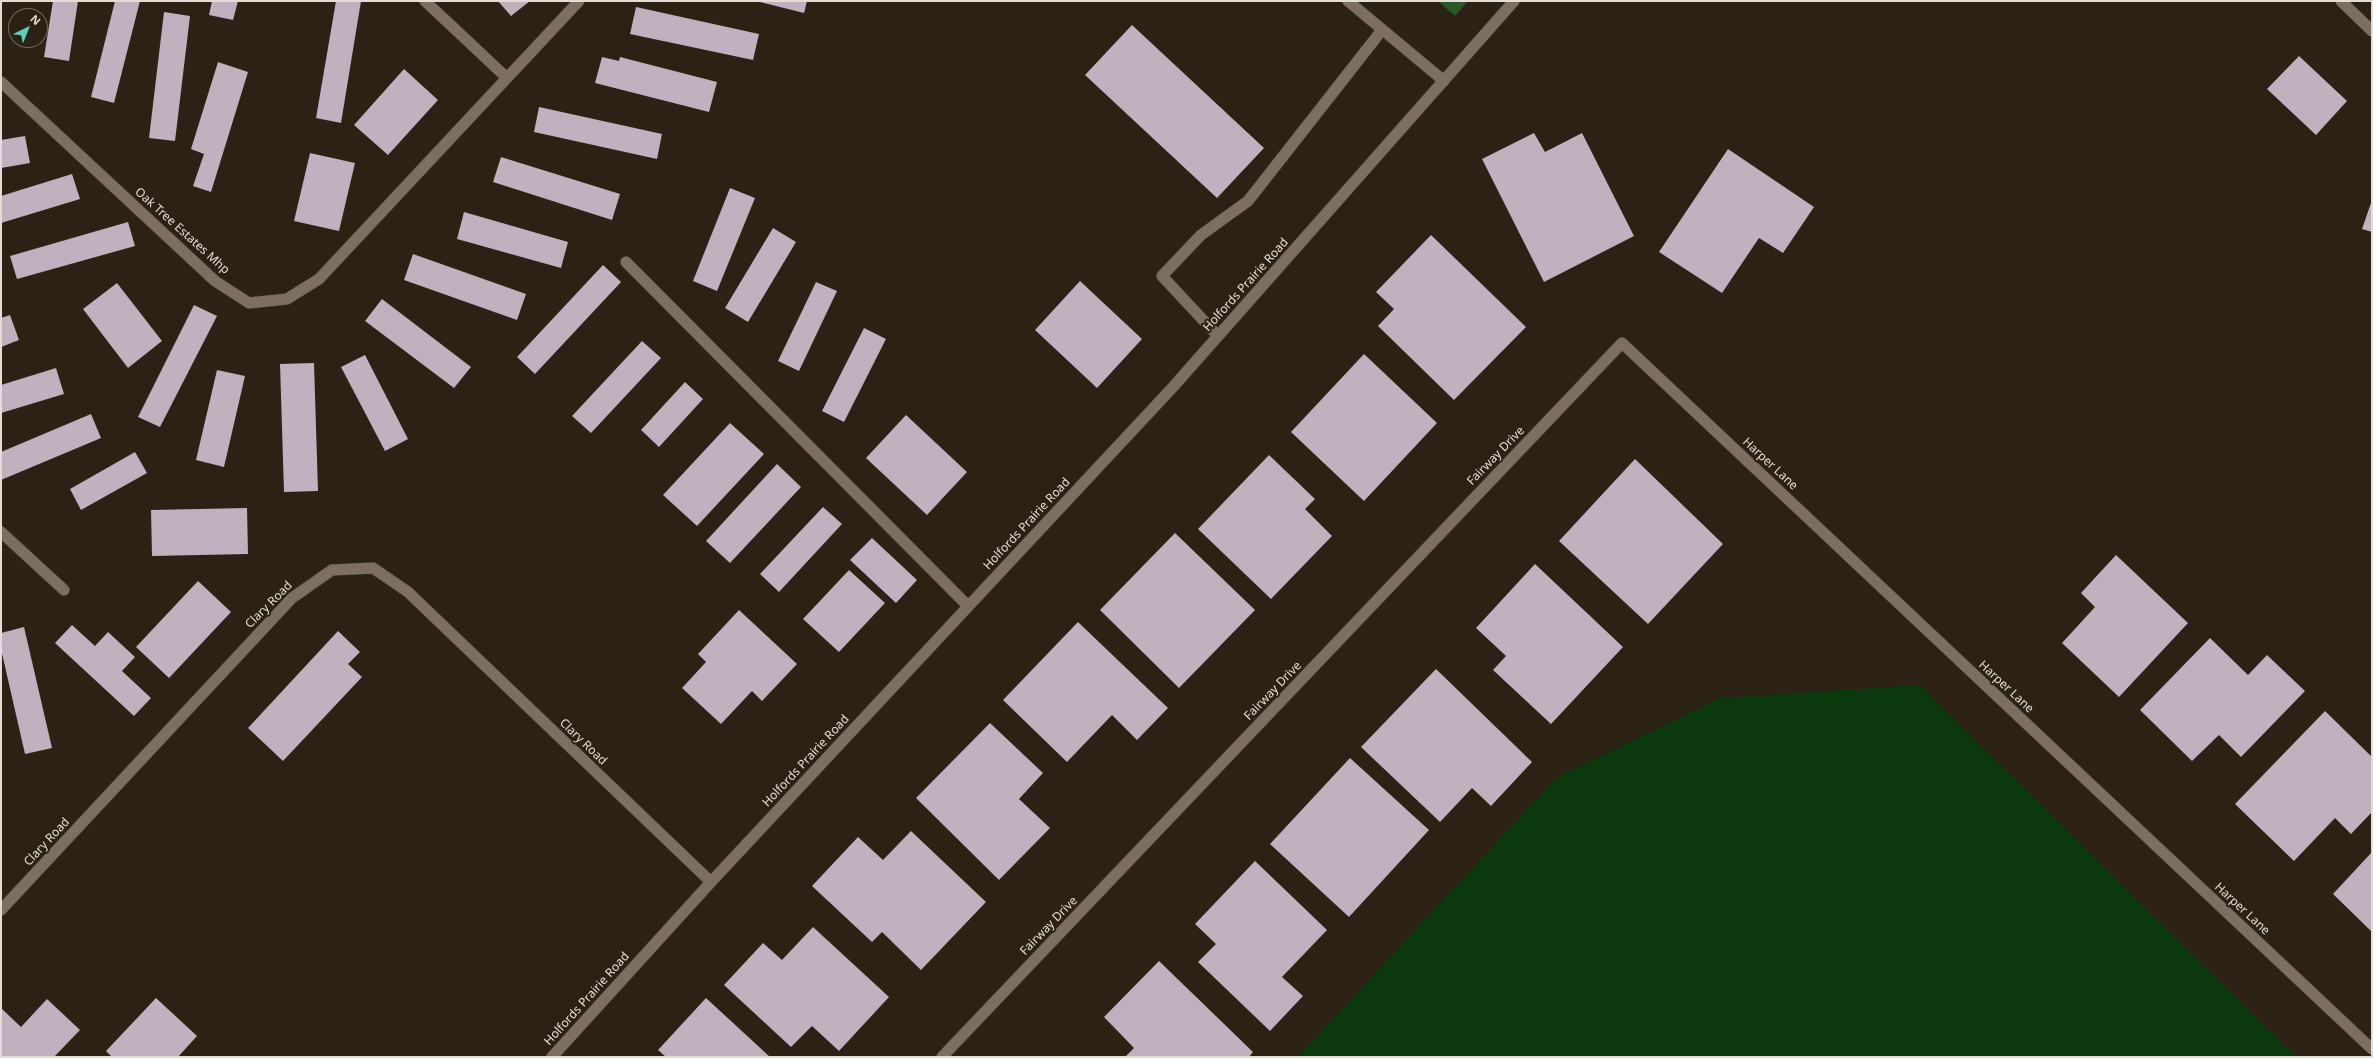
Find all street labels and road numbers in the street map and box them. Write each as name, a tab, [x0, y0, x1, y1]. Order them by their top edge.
street label: Oak Tree Estates Mhp	[132, 185, 232, 277]
street label: Holfords Prairie Road	[1200, 236, 1292, 334]
street label: Fairway Drive	[1464, 424, 1528, 488]
street label: Harper Lane	[1739, 435, 1801, 493]
street label: Holfords Prairie Road	[981, 475, 1073, 573]
street label: Clary Road	[243, 579, 295, 631]
street label: Harper Lane	[1975, 658, 2037, 716]
street label: Fairway Drive	[1241, 659, 1305, 723]
street label: Holfords Prairie Road	[760, 712, 852, 810]
street label: Clary Road	[556, 716, 610, 768]
street label: Clary Road	[21, 815, 73, 869]
street label: Harper Lane	[2211, 880, 2273, 938]
street label: Fairway Drive	[1017, 894, 1081, 958]
street label: Holfords Prairie Road	[541, 950, 633, 1048]

